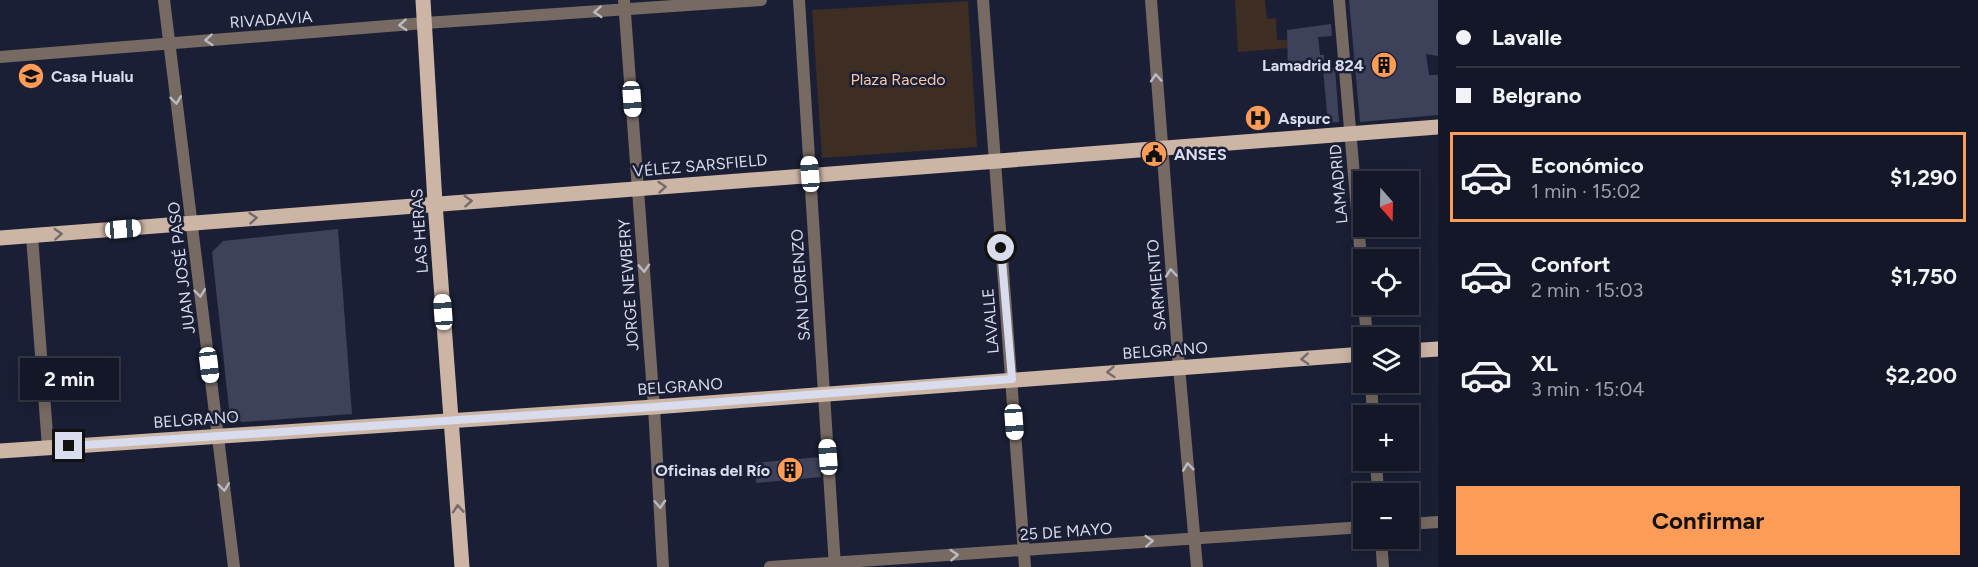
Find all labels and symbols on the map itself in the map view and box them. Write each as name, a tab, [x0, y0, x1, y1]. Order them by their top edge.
one-way arrow	[593, 5, 602, 18]
street label: RIVADAVIA	[229, 7, 313, 32]
one-way arrow	[398, 18, 407, 31]
one-way arrow	[204, 33, 213, 46]
building icon: Lamadrid 824	[1369, 50, 1399, 80]
place label: Lamadrid 824	[1262, 56, 1364, 75]
school or university icon: Casa Hualu	[16, 61, 46, 91]
place label: Casa Hualu	[51, 67, 134, 86]
park label: Plaza Racedo	[850, 70, 946, 89]
one-way arrow	[1150, 74, 1163, 83]
car	[622, 80, 642, 118]
one-way arrow	[170, 95, 182, 104]
hospital icon: Aspurc	[1243, 103, 1273, 133]
place label: Aspurc	[1278, 109, 1331, 128]
public building icon: ANSES	[1139, 139, 1169, 169]
street label: LAMADRID	[1326, 143, 1351, 225]
place label: ANSES	[1174, 145, 1227, 164]
street label: VÉLEZ SARSFIELD	[632, 150, 768, 181]
car	[800, 155, 820, 193]
north arrow	[1353, 171, 1419, 237]
one-way arrow	[658, 181, 667, 194]
street label: LAS HERAS	[407, 188, 432, 274]
one-way arrow	[463, 195, 473, 208]
street label: JUAN JOSÉ PASO	[164, 201, 199, 335]
one-way arrow	[248, 212, 257, 225]
car	[104, 218, 142, 240]
street label: JORGE NEWBERY	[614, 218, 643, 352]
one-way arrow	[54, 228, 63, 241]
street label: SAN LORENZO	[787, 228, 814, 341]
route start	[987, 234, 1014, 261]
street label: SARMIENTO	[1143, 238, 1170, 331]
one-way arrow	[637, 263, 650, 272]
one-way arrow	[1165, 268, 1178, 277]
street label: LAVALLE	[978, 287, 1003, 355]
one-way arrow	[194, 289, 206, 298]
car	[433, 293, 453, 331]
street label: BELGRANO	[1122, 338, 1208, 363]
car	[198, 346, 220, 384]
one-way arrow	[1301, 352, 1310, 365]
callout: 2 min	[20, 359, 118, 401]
one-way arrow	[1106, 365, 1115, 378]
street label: BELGRANO	[637, 374, 723, 399]
car	[1004, 403, 1024, 441]
street label: BELGRANO	[153, 407, 239, 432]
route end	[55, 432, 82, 459]
car	[818, 438, 838, 476]
building icon: Oficinas del Río	[775, 455, 805, 485]
place label: Oficinas del Río	[655, 461, 770, 480]
one-way arrow	[1182, 462, 1195, 471]
one-way arrow	[218, 482, 230, 491]
one-way arrow	[653, 500, 666, 509]
one-way arrow	[451, 504, 464, 513]
street label: 25 DE MAYO	[1019, 519, 1113, 544]
one-way arrow	[1144, 535, 1153, 548]
one-way arrow	[949, 549, 959, 562]

